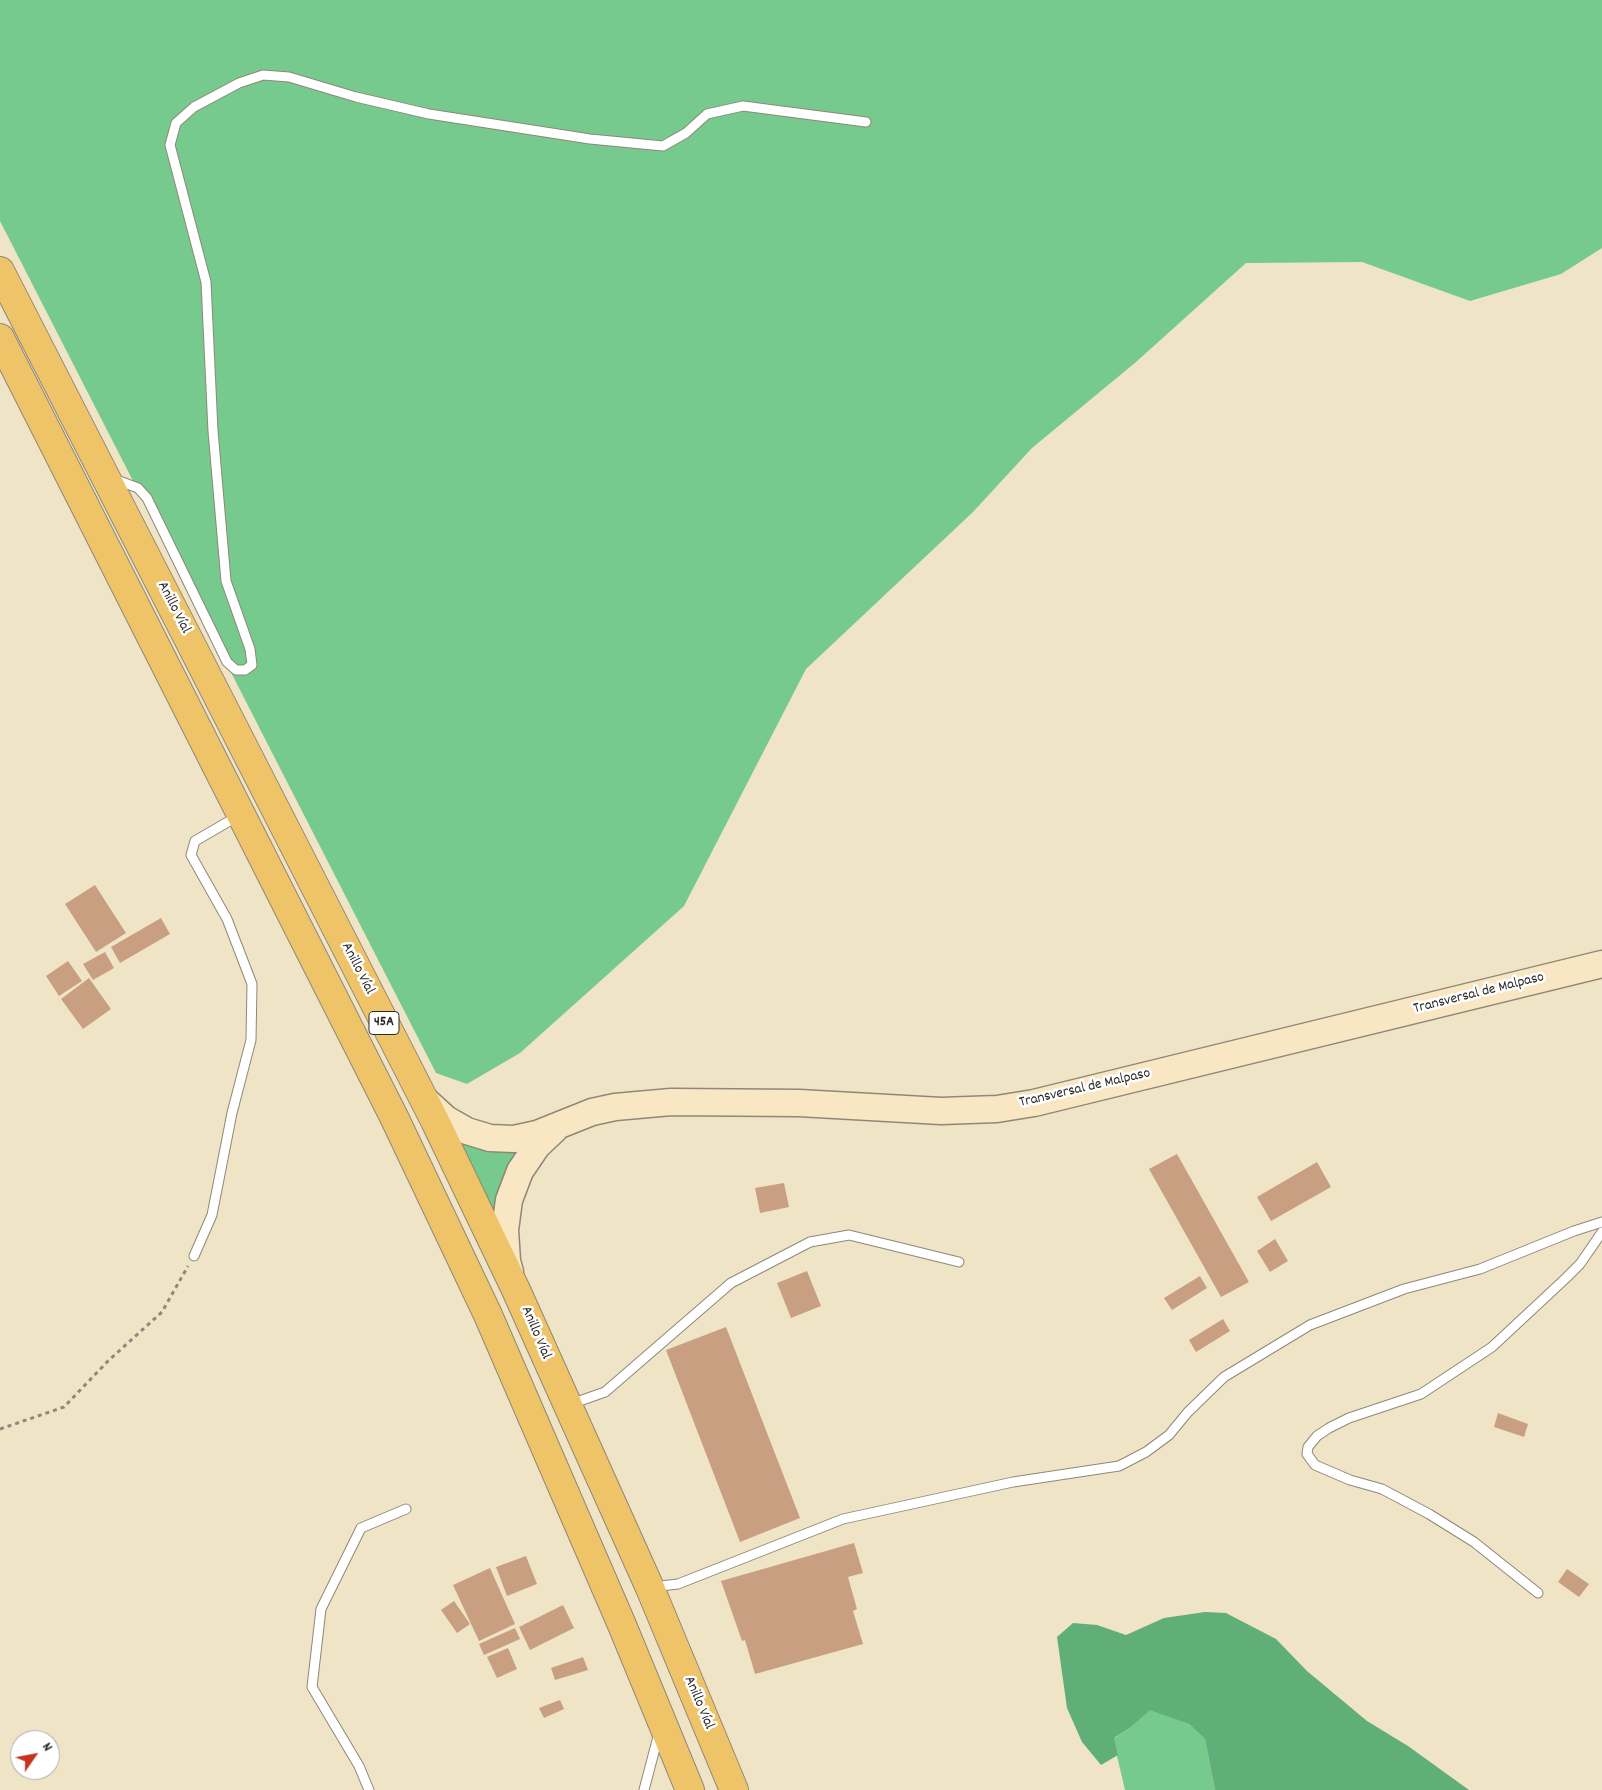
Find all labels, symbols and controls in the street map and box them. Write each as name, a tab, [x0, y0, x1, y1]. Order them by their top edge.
street label: Anillo Víal	[152, 579, 194, 637]
street label: Anillo Víal	[336, 940, 378, 998]
street label: Transversal de Malpaso	[1412, 969, 1546, 1019]
road number: 45A	[369, 1011, 399, 1034]
street label: Transversal de Malpaso	[1018, 1065, 1152, 1113]
street label: Anillo Víal	[516, 1304, 554, 1362]
street label: Anillo Víal	[679, 1674, 717, 1732]
north arrow	[10, 1730, 60, 1780]
text: N	[36, 1739, 57, 1756]

